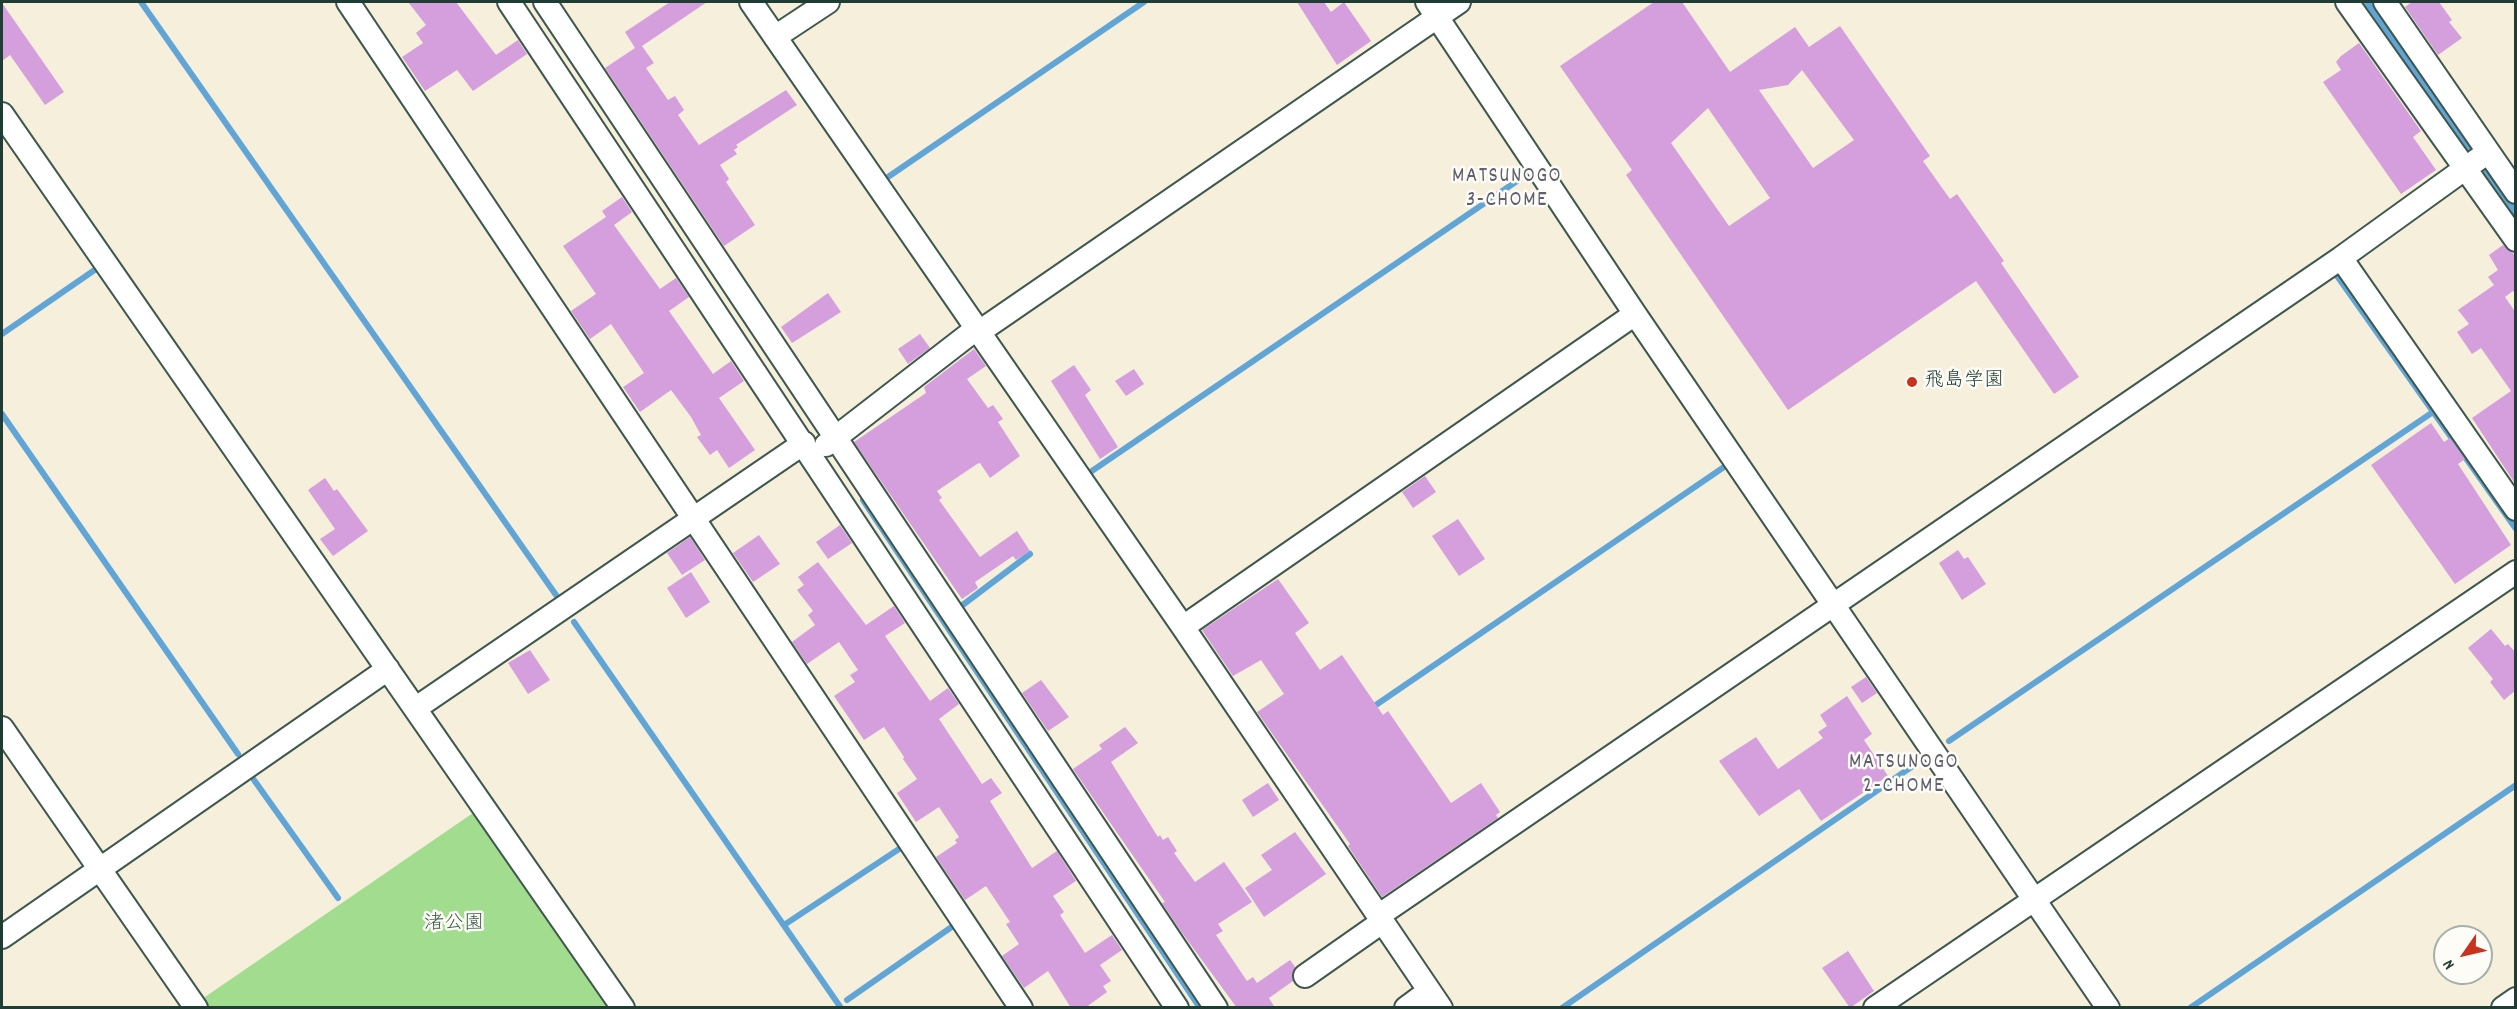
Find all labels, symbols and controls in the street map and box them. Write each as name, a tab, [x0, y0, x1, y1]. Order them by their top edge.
district label: MATSUNOGO 3-CHOME	[1452, 165, 1562, 215]
place label: 飛島学園	[1924, 370, 2004, 394]
marker: 飛島学園	[1905, 375, 1919, 389]
district label: MATSUNOGO 2-CHOME	[1849, 751, 1959, 801]
park label: 渚公園	[424, 913, 484, 937]
north arrow	[2433, 925, 2493, 985]
text: N	[2438, 955, 2461, 974]

